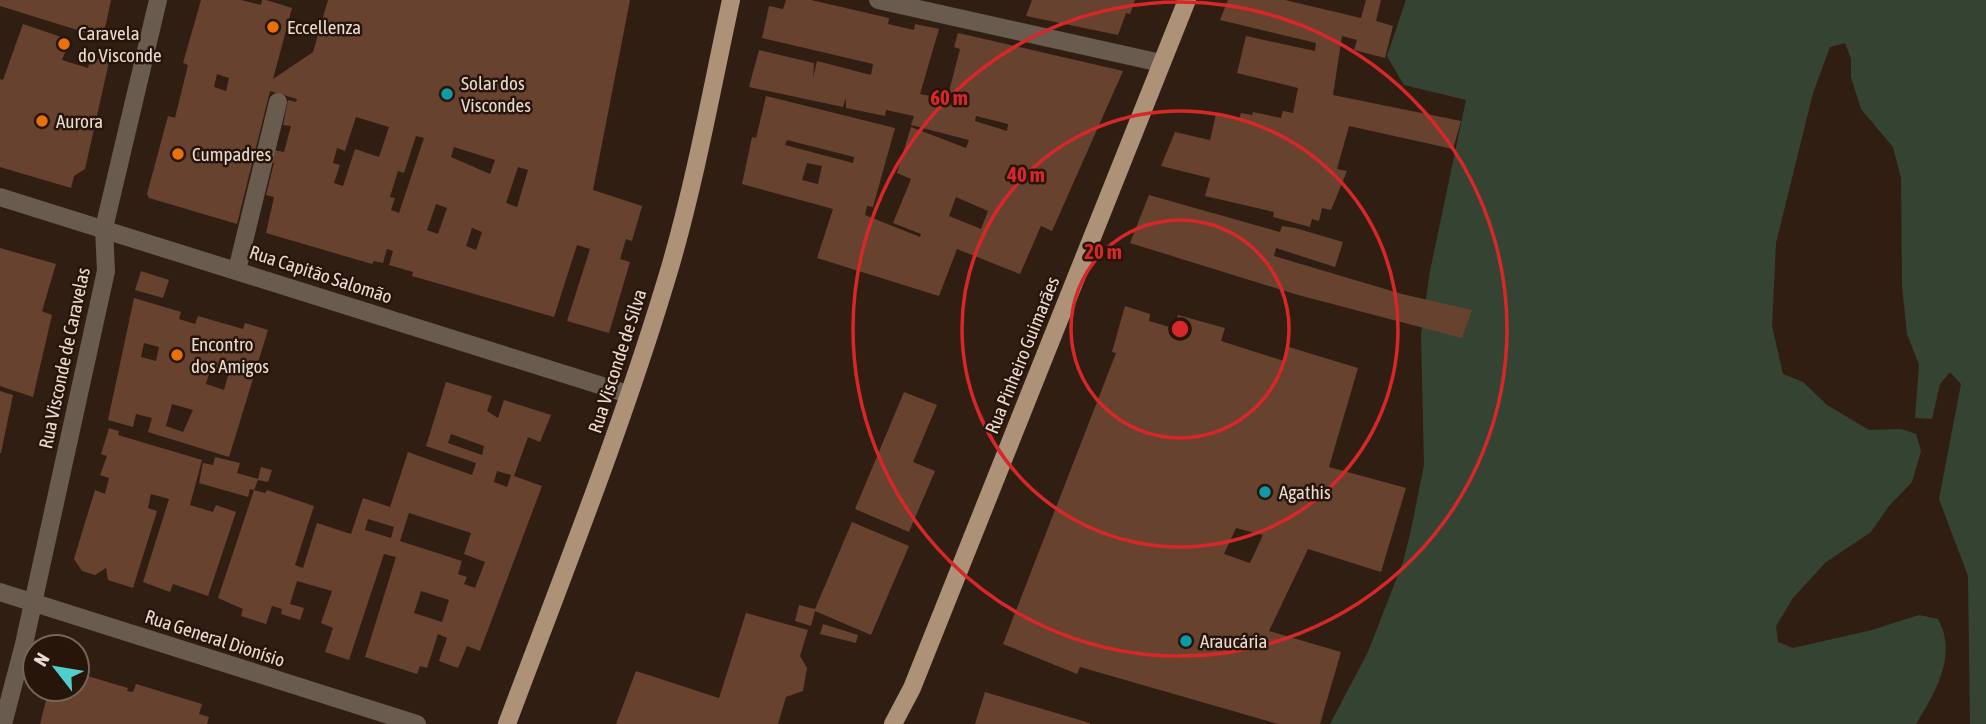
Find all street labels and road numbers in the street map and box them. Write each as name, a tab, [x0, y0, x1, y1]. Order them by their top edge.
street label: Rua Capitão Salomão	[247, 241, 395, 307]
street label: Rua Visconde de Caravelas	[34, 265, 94, 450]
street label: Rua Pinheiro Guimarães	[980, 273, 1064, 437]
street label: Rua Visconde de Silva	[583, 286, 651, 436]
street label: Rua General Dionísio	[142, 605, 288, 671]

